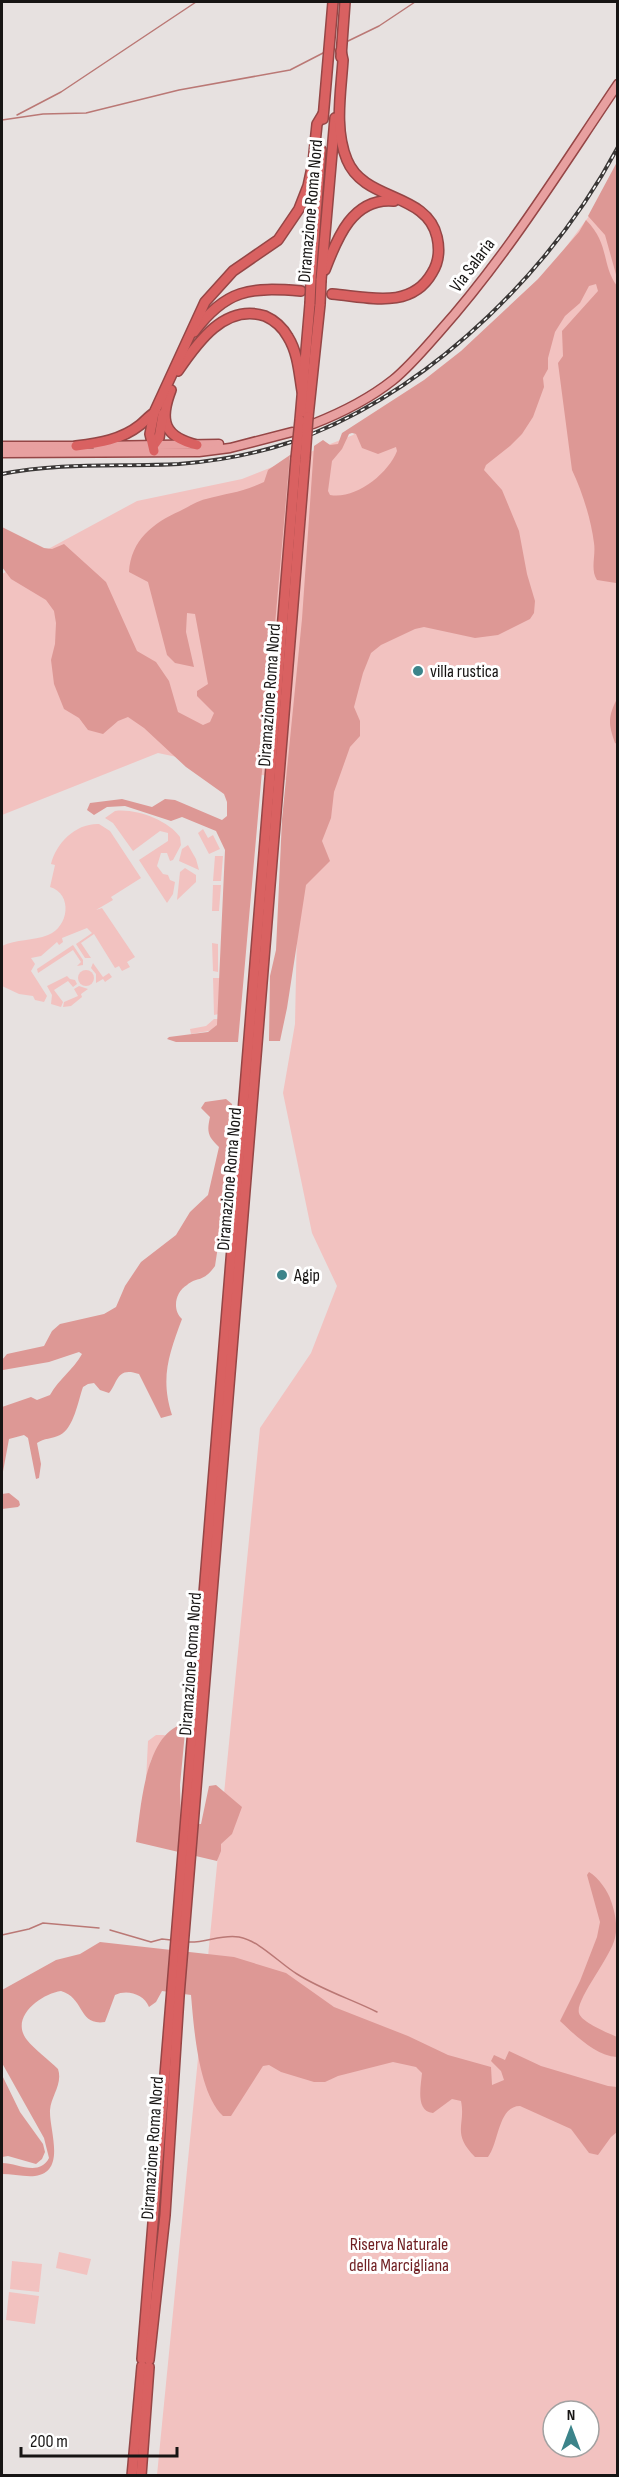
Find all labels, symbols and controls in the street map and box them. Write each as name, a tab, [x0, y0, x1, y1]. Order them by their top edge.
street label: Diramazione Roma Nord	[294, 139, 327, 283]
street label: Via Salaria	[445, 234, 499, 296]
street label: Diramazione Roma Nord	[254, 623, 285, 767]
place label: villa rustica	[430, 661, 499, 682]
marker: villa rustica	[411, 664, 425, 678]
street label: Diramazione Roma Nord	[213, 1107, 246, 1251]
place label: Agip	[293, 1265, 320, 1286]
marker: Agip	[275, 1268, 289, 1282]
street label: Diramazione Roma Nord	[175, 1592, 206, 1736]
street label: Diramazione Roma Nord	[137, 2076, 168, 2220]
park label: Riserva Naturale della Marcigliana	[349, 2234, 449, 2276]
north arrow	[541, 2399, 601, 2459]
text: N	[567, 2406, 575, 2425]
scale bar	[21, 2420, 177, 2458]
text: 200 m	[30, 2431, 68, 2452]

